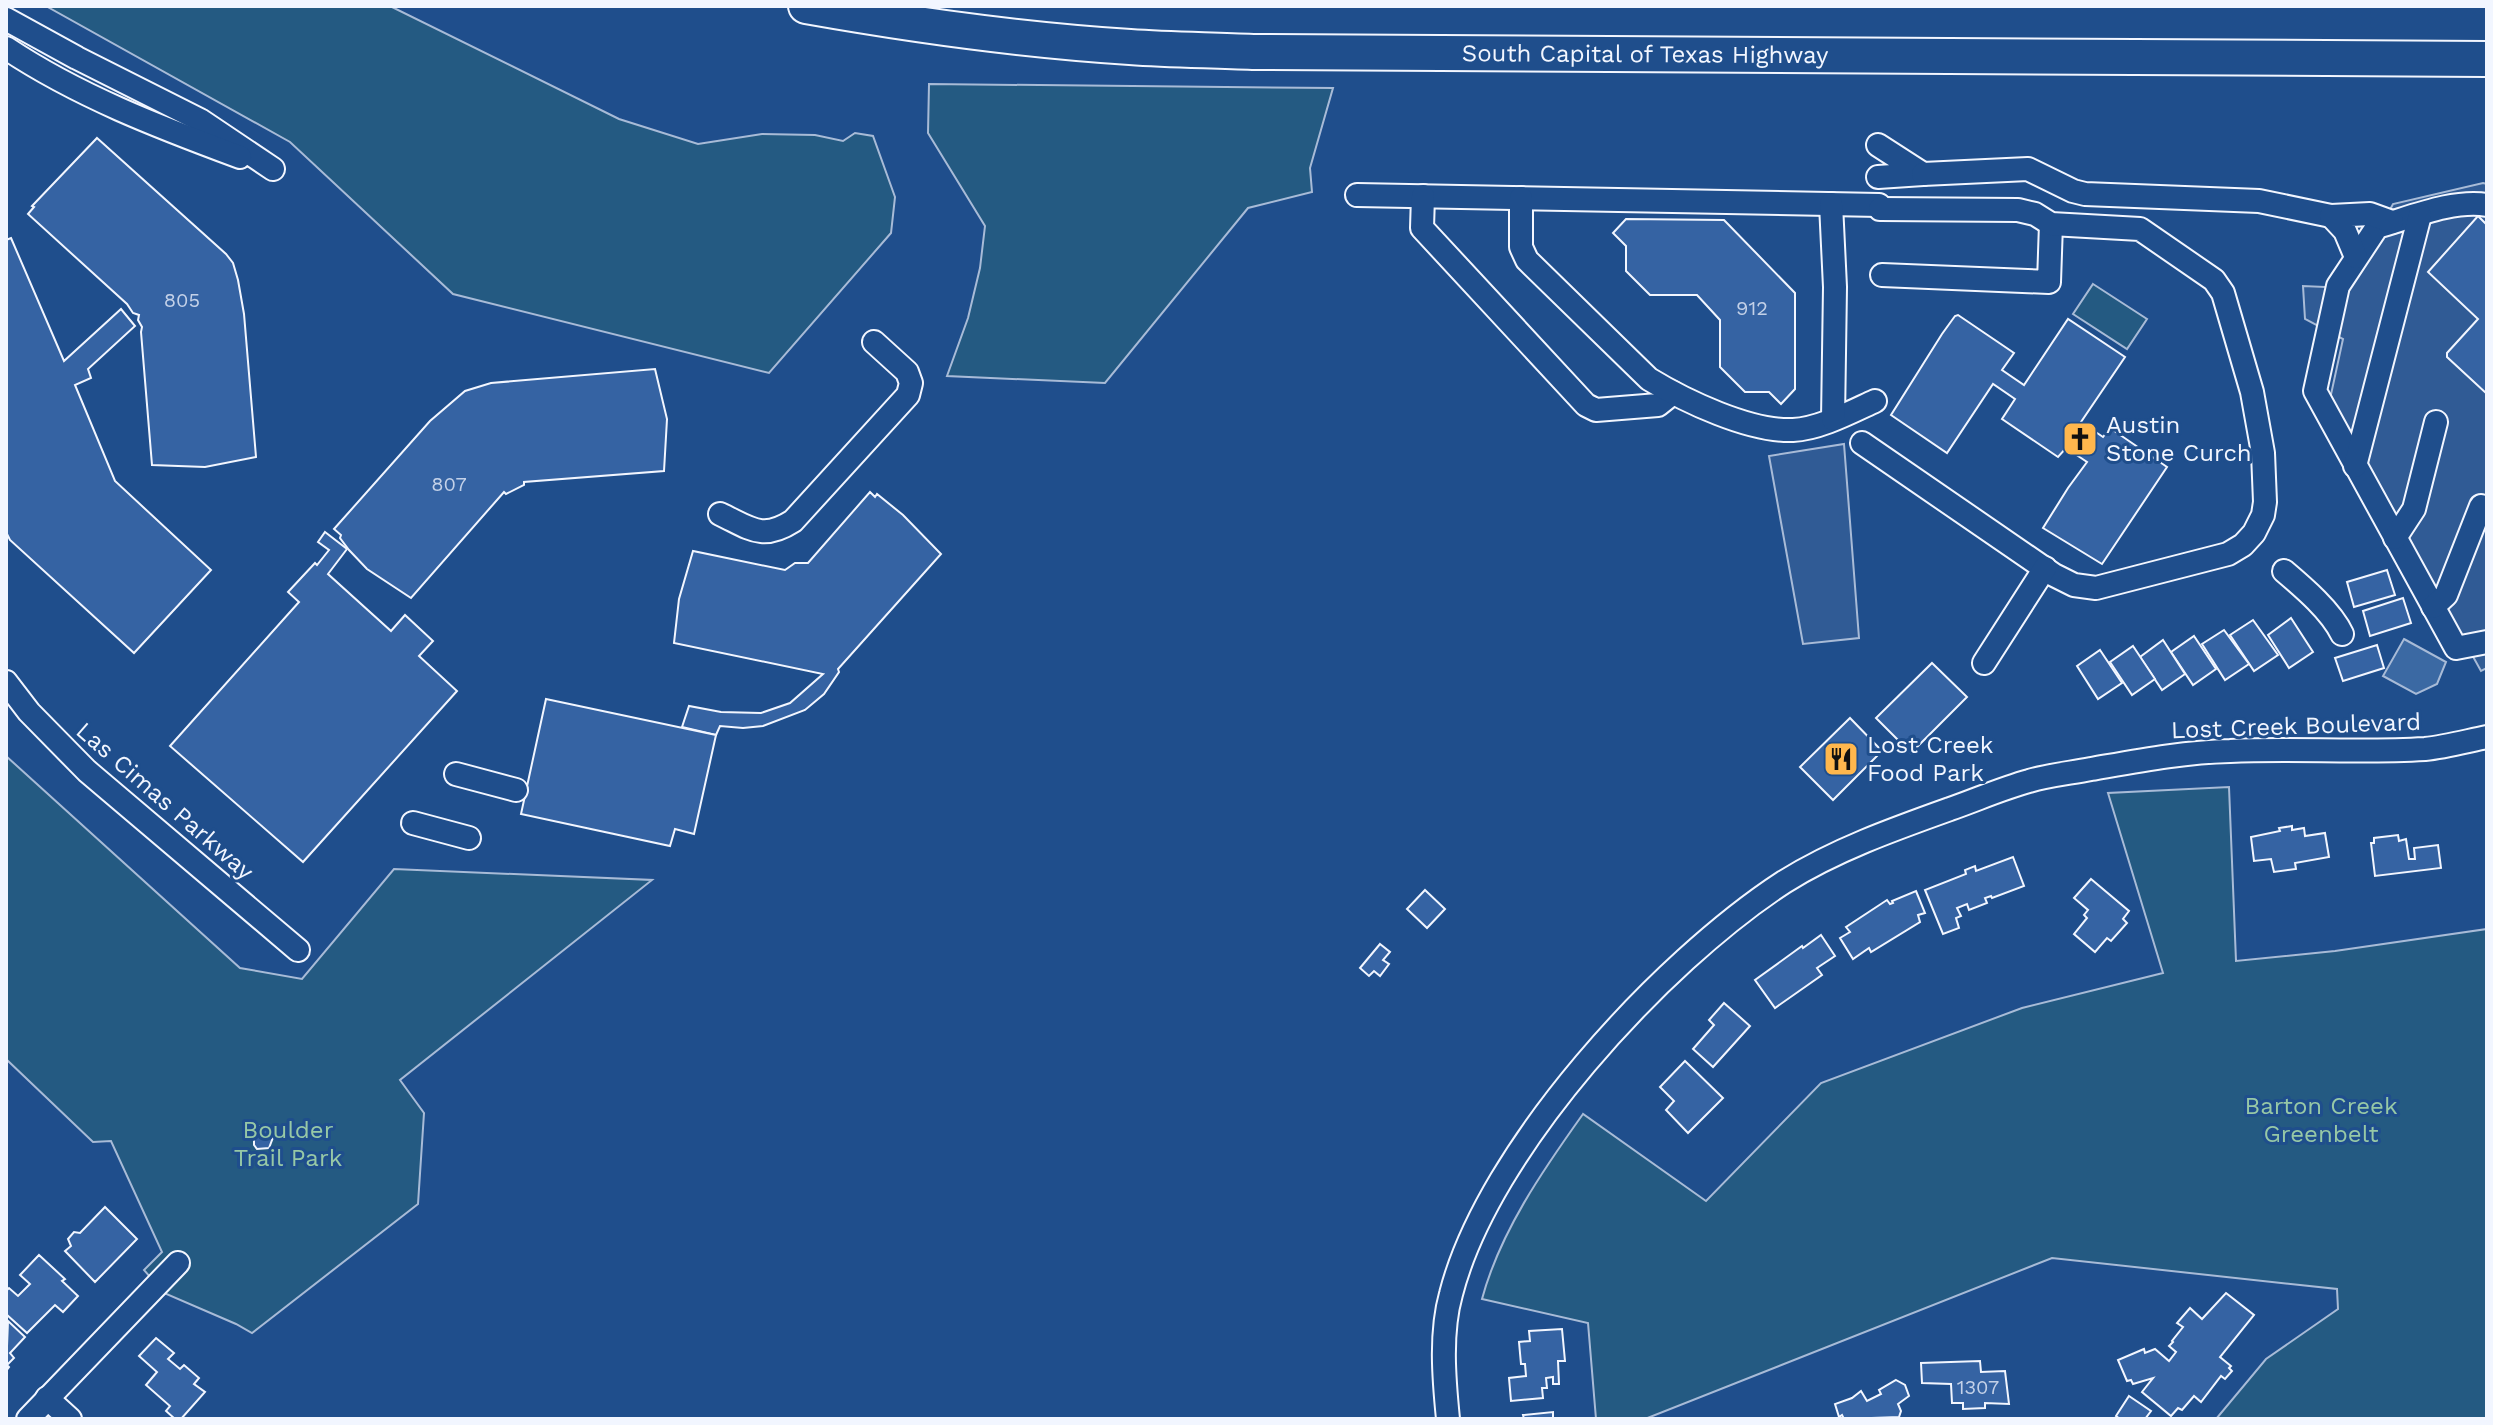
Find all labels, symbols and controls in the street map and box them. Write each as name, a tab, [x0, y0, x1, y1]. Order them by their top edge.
street label: South Capital of Texas Highway	[1462, 39, 1829, 69]
house number: 805	[164, 288, 200, 312]
house number: 912	[1736, 296, 1768, 320]
place label: Austin Stone Curch	[2106, 411, 2252, 467]
church icon: Austin Stone Curch	[2061, 420, 2099, 458]
house number: 807	[431, 472, 467, 496]
street label: Lost Creek Boulevard	[2171, 708, 2421, 744]
street label: Las Cimas Parkway	[71, 716, 260, 886]
place label: Lost Creek Food Park	[1867, 731, 1994, 787]
restaurant icon: Lost Creek Food Park	[1822, 740, 1860, 778]
park label: Barton Creek Greenbelt	[2245, 1092, 2398, 1148]
park label: Boulder Trail Park	[234, 1116, 343, 1172]
house number: 1307	[1957, 1375, 1999, 1399]

